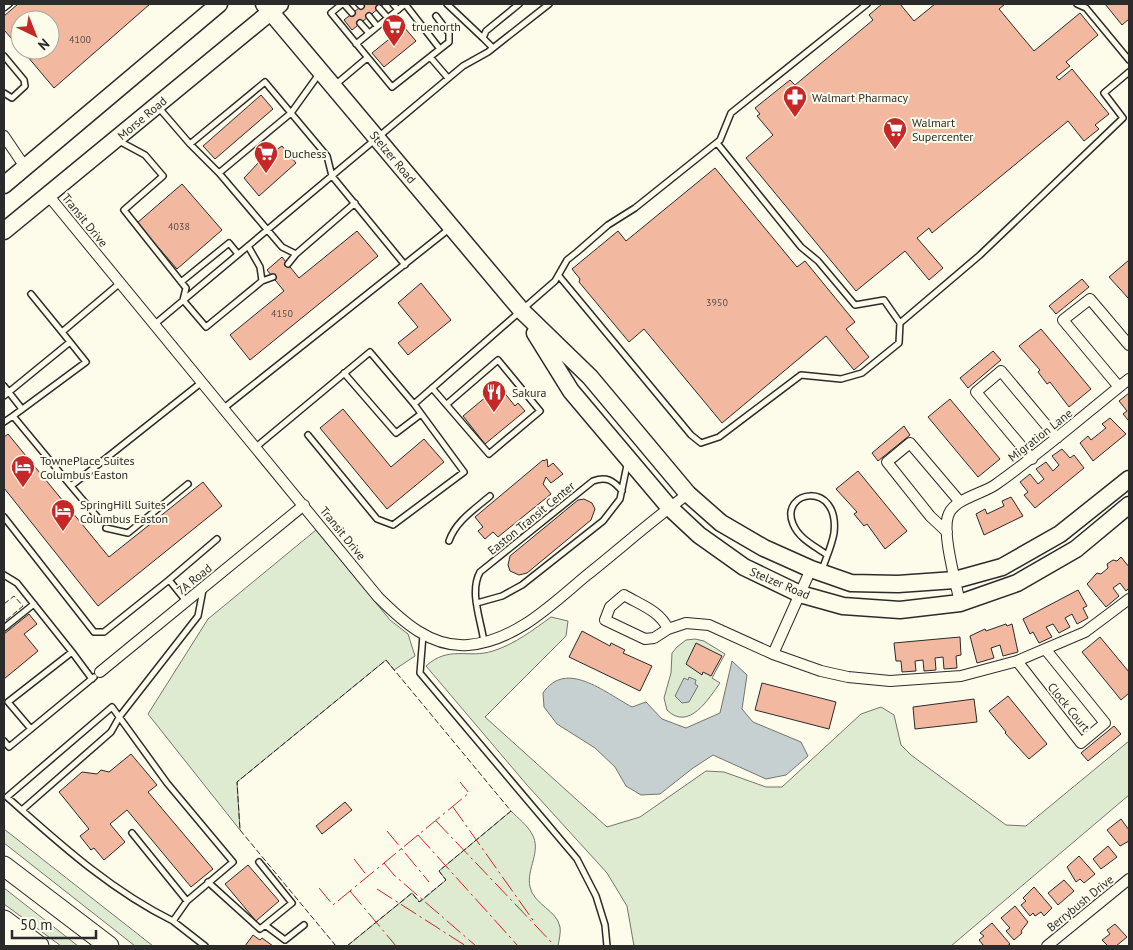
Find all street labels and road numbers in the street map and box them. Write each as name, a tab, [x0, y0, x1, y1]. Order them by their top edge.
street label: Morse Road	[114, 93, 170, 143]
street label: Stelzer Road	[367, 128, 419, 186]
street label: Transit Drive	[59, 190, 111, 250]
street label: Migration Lane	[1005, 405, 1075, 465]
street label: Easton Transit Center	[484, 478, 578, 558]
street label: Transit Drive	[317, 503, 369, 563]
street label: 7A Road	[173, 560, 215, 598]
street label: Stelzer Road	[748, 564, 812, 602]
street label: Clock Court	[1045, 679, 1093, 735]
street label: Berrybush Drive	[1044, 872, 1116, 934]

